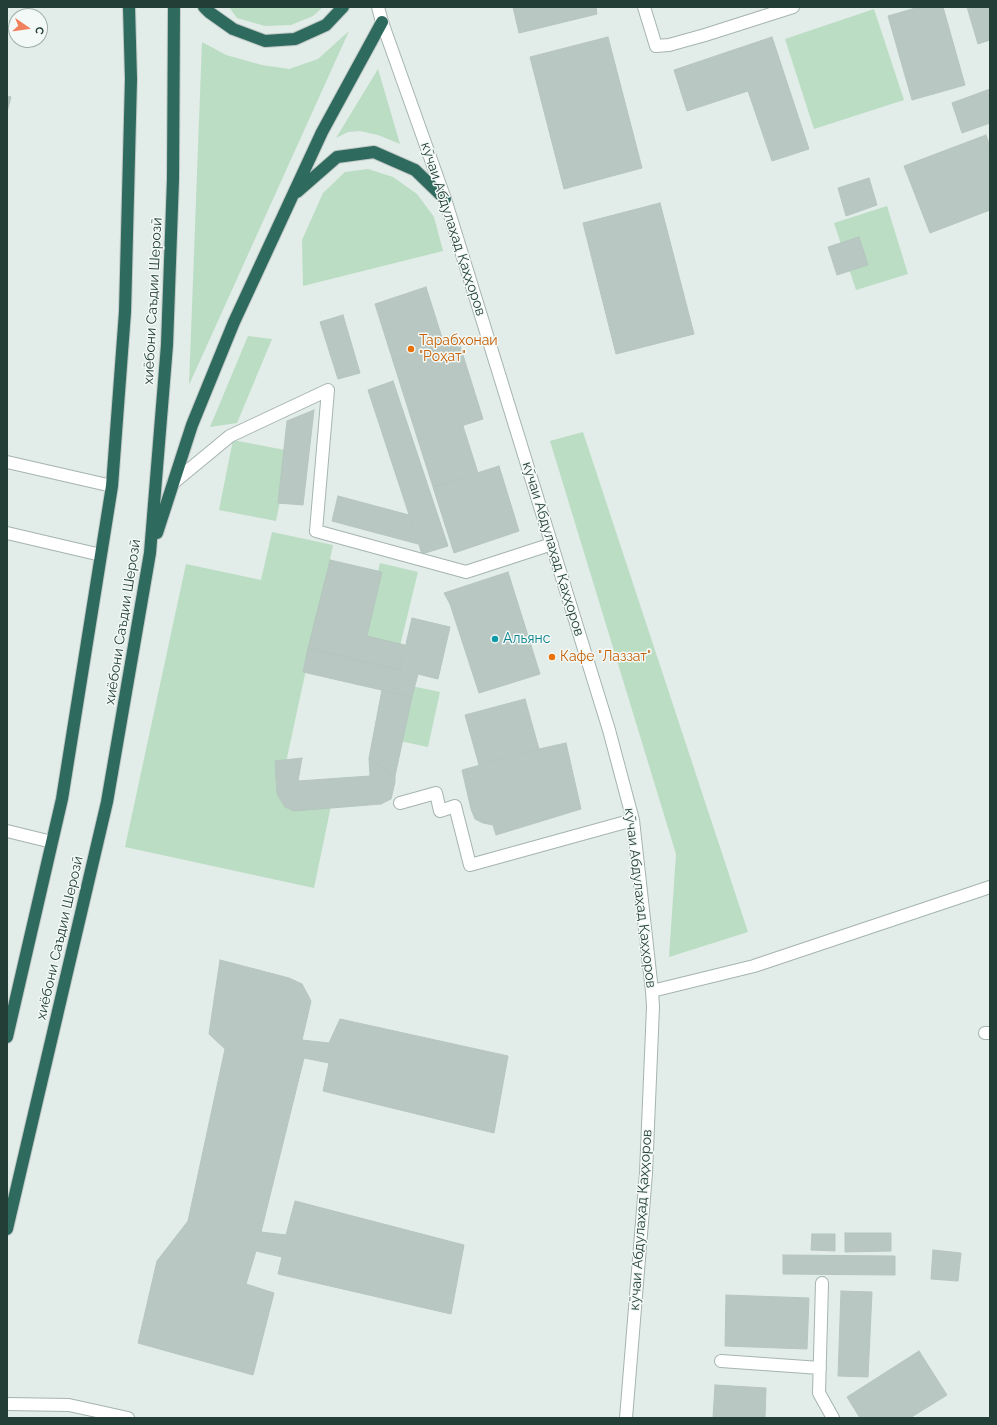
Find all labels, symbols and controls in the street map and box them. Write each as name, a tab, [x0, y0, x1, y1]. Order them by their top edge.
north arrow	[8, 8, 48, 48]
text: С	[32, 25, 46, 36]
street label: кӯчаи Абдулаҳад Қаҳҳоров	[417, 140, 489, 318]
street label: хиёбони Саъдии Шерозӣ	[140, 217, 166, 385]
place label: Тарабхонаи "Роҳат"	[419, 333, 498, 366]
marker: Тарабхонаи "Роҳат"	[406, 344, 416, 354]
street label: кӯчаи Абдулаҳад Қаҳҳоров	[518, 460, 588, 638]
street label: хиёбони Саъдии Шерозӣ	[102, 538, 144, 706]
place label: Альянс	[503, 631, 550, 647]
marker: Альянс	[490, 634, 500, 644]
place label: Кафе "Лаззат"	[560, 649, 651, 665]
marker: Кафе "Лаззат"	[547, 652, 557, 662]
street label: кӯчаи Абдулаҳад Қаҳҳоров	[621, 807, 659, 989]
street label: хиёбони Саъдии Шерозӣ	[33, 855, 87, 1021]
street label: кӯчаи Абдулаҳад Қаҳҳоров	[626, 1129, 656, 1311]

